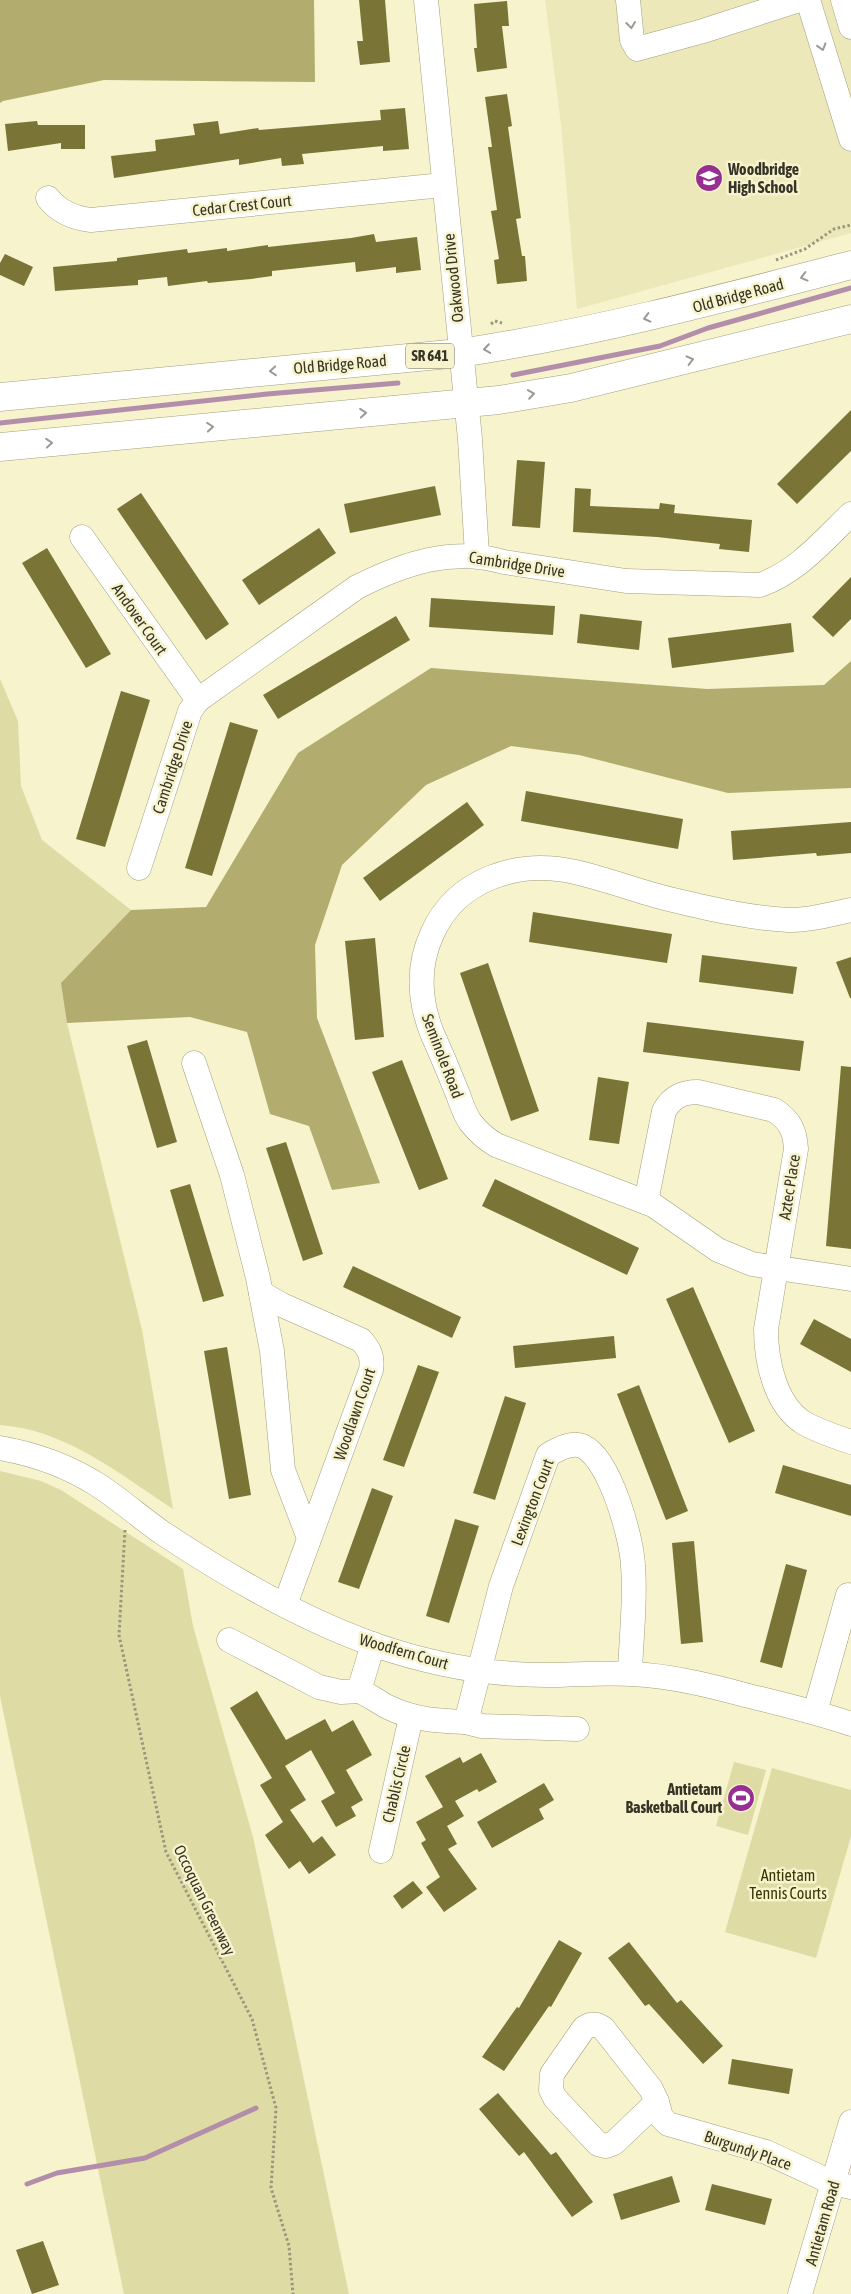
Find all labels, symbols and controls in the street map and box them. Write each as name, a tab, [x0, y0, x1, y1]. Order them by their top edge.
one-way arrow	[625, 21, 636, 29]
one-way arrow	[817, 42, 827, 50]
place label: Woodbridge High School	[727, 160, 799, 196]
school or university icon: Woodbridge High School	[694, 163, 724, 193]
street label: Cedar Crest Court	[192, 191, 293, 219]
street label: Oakwood Drive	[439, 233, 467, 323]
one-way arrow	[800, 272, 808, 282]
street label: Old Bridge Road	[691, 274, 786, 317]
one-way arrow	[642, 312, 651, 323]
one-way arrow	[483, 343, 491, 354]
road number: SR 641	[406, 344, 454, 368]
street label: Old Bridge Road	[293, 351, 387, 378]
one-way arrow	[686, 355, 694, 365]
one-way arrow	[269, 365, 277, 376]
one-way arrow	[527, 390, 536, 400]
one-way arrow	[359, 408, 367, 419]
one-way arrow	[207, 422, 215, 433]
one-way arrow	[45, 437, 53, 448]
street label: Cambridge Drive	[468, 548, 566, 581]
street label: Andover Court	[109, 580, 171, 658]
street label: Cambridge Drive	[148, 718, 196, 816]
street label: Seminole Road	[419, 1011, 467, 1101]
street label: Aztec Place	[775, 1153, 803, 1221]
street label: Woodlawn Court	[330, 1365, 378, 1463]
street label: Lexington Court	[507, 1456, 558, 1548]
street label: Woodfern Court	[357, 1630, 451, 1672]
street label: Chablis Circle	[378, 1744, 414, 1824]
place label: Antietam Basketball Court	[625, 1780, 722, 1816]
sports icon: Antietam Basketball Court	[726, 1783, 756, 1813]
street label: Occoquan Greenway	[170, 1842, 240, 1959]
park label: Antietam Tennis Courts	[749, 1866, 827, 1902]
street label: Burgundy Place	[702, 2127, 794, 2174]
street label: Antietam Road	[801, 2178, 843, 2268]

